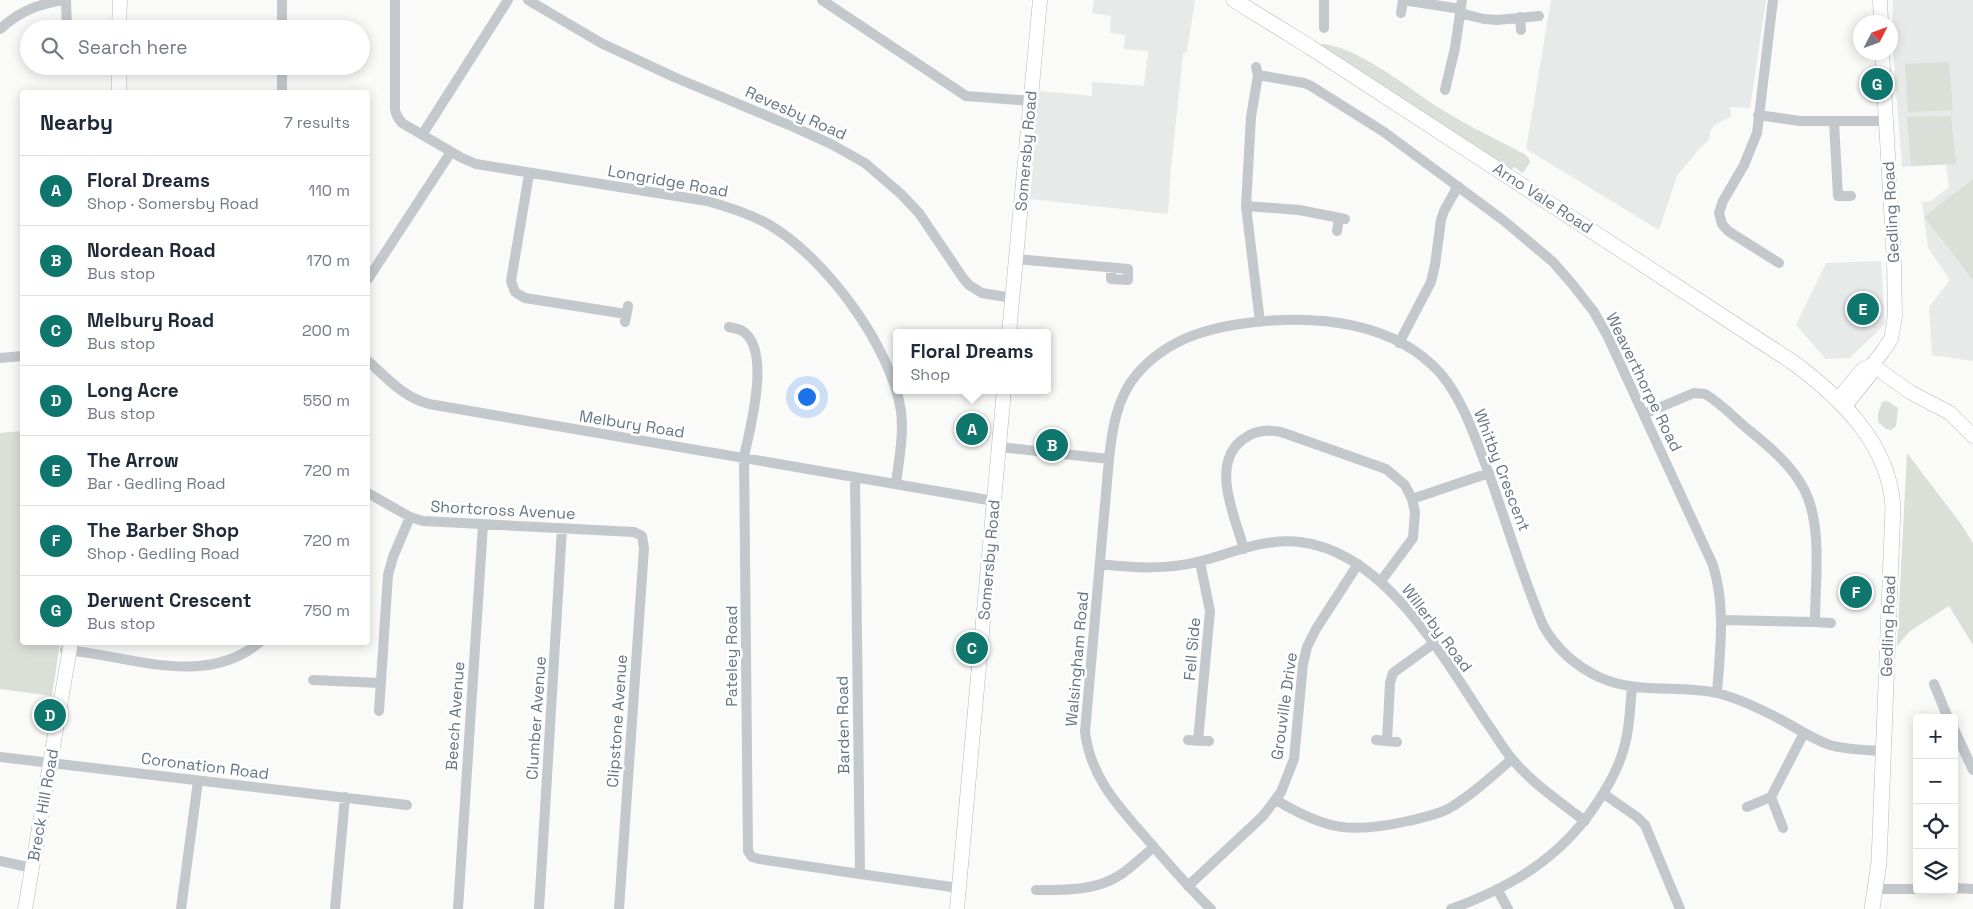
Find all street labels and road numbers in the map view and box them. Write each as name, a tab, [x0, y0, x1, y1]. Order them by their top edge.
street label: Revesby Road	[742, 81, 850, 145]
street label: Somersby Road	[1010, 90, 1042, 212]
street label: Arno Vale Road	[1489, 158, 1597, 238]
street label: Longridge Road	[606, 160, 730, 202]
street label: Gedling Road	[1878, 161, 1904, 263]
street label: Weaverthorpe Road	[1601, 309, 1687, 455]
street label: Melbury Road	[578, 405, 686, 443]
street label: Whitby Crescent	[1469, 406, 1535, 534]
street label: Shortcross Avenue	[430, 496, 576, 524]
street label: Somersby Road	[973, 499, 1005, 621]
street label: Gedling Road	[1876, 575, 1900, 677]
street label: Willerby Road	[1397, 580, 1477, 676]
street label: Walsingham Road	[1061, 591, 1093, 727]
street label: Pateley Road	[721, 605, 742, 707]
street label: Fell Side	[1179, 616, 1205, 682]
street label: Grouville Drive	[1266, 651, 1302, 761]
street label: Clipstone Avenue	[602, 654, 632, 788]
street label: Clumber Avenue	[521, 655, 551, 781]
street label: Beech Avenue	[441, 661, 469, 771]
street label: Barden Road	[832, 676, 854, 774]
street label: Breck Hill Road	[23, 747, 63, 863]
street label: Coronation Road	[140, 748, 270, 784]

